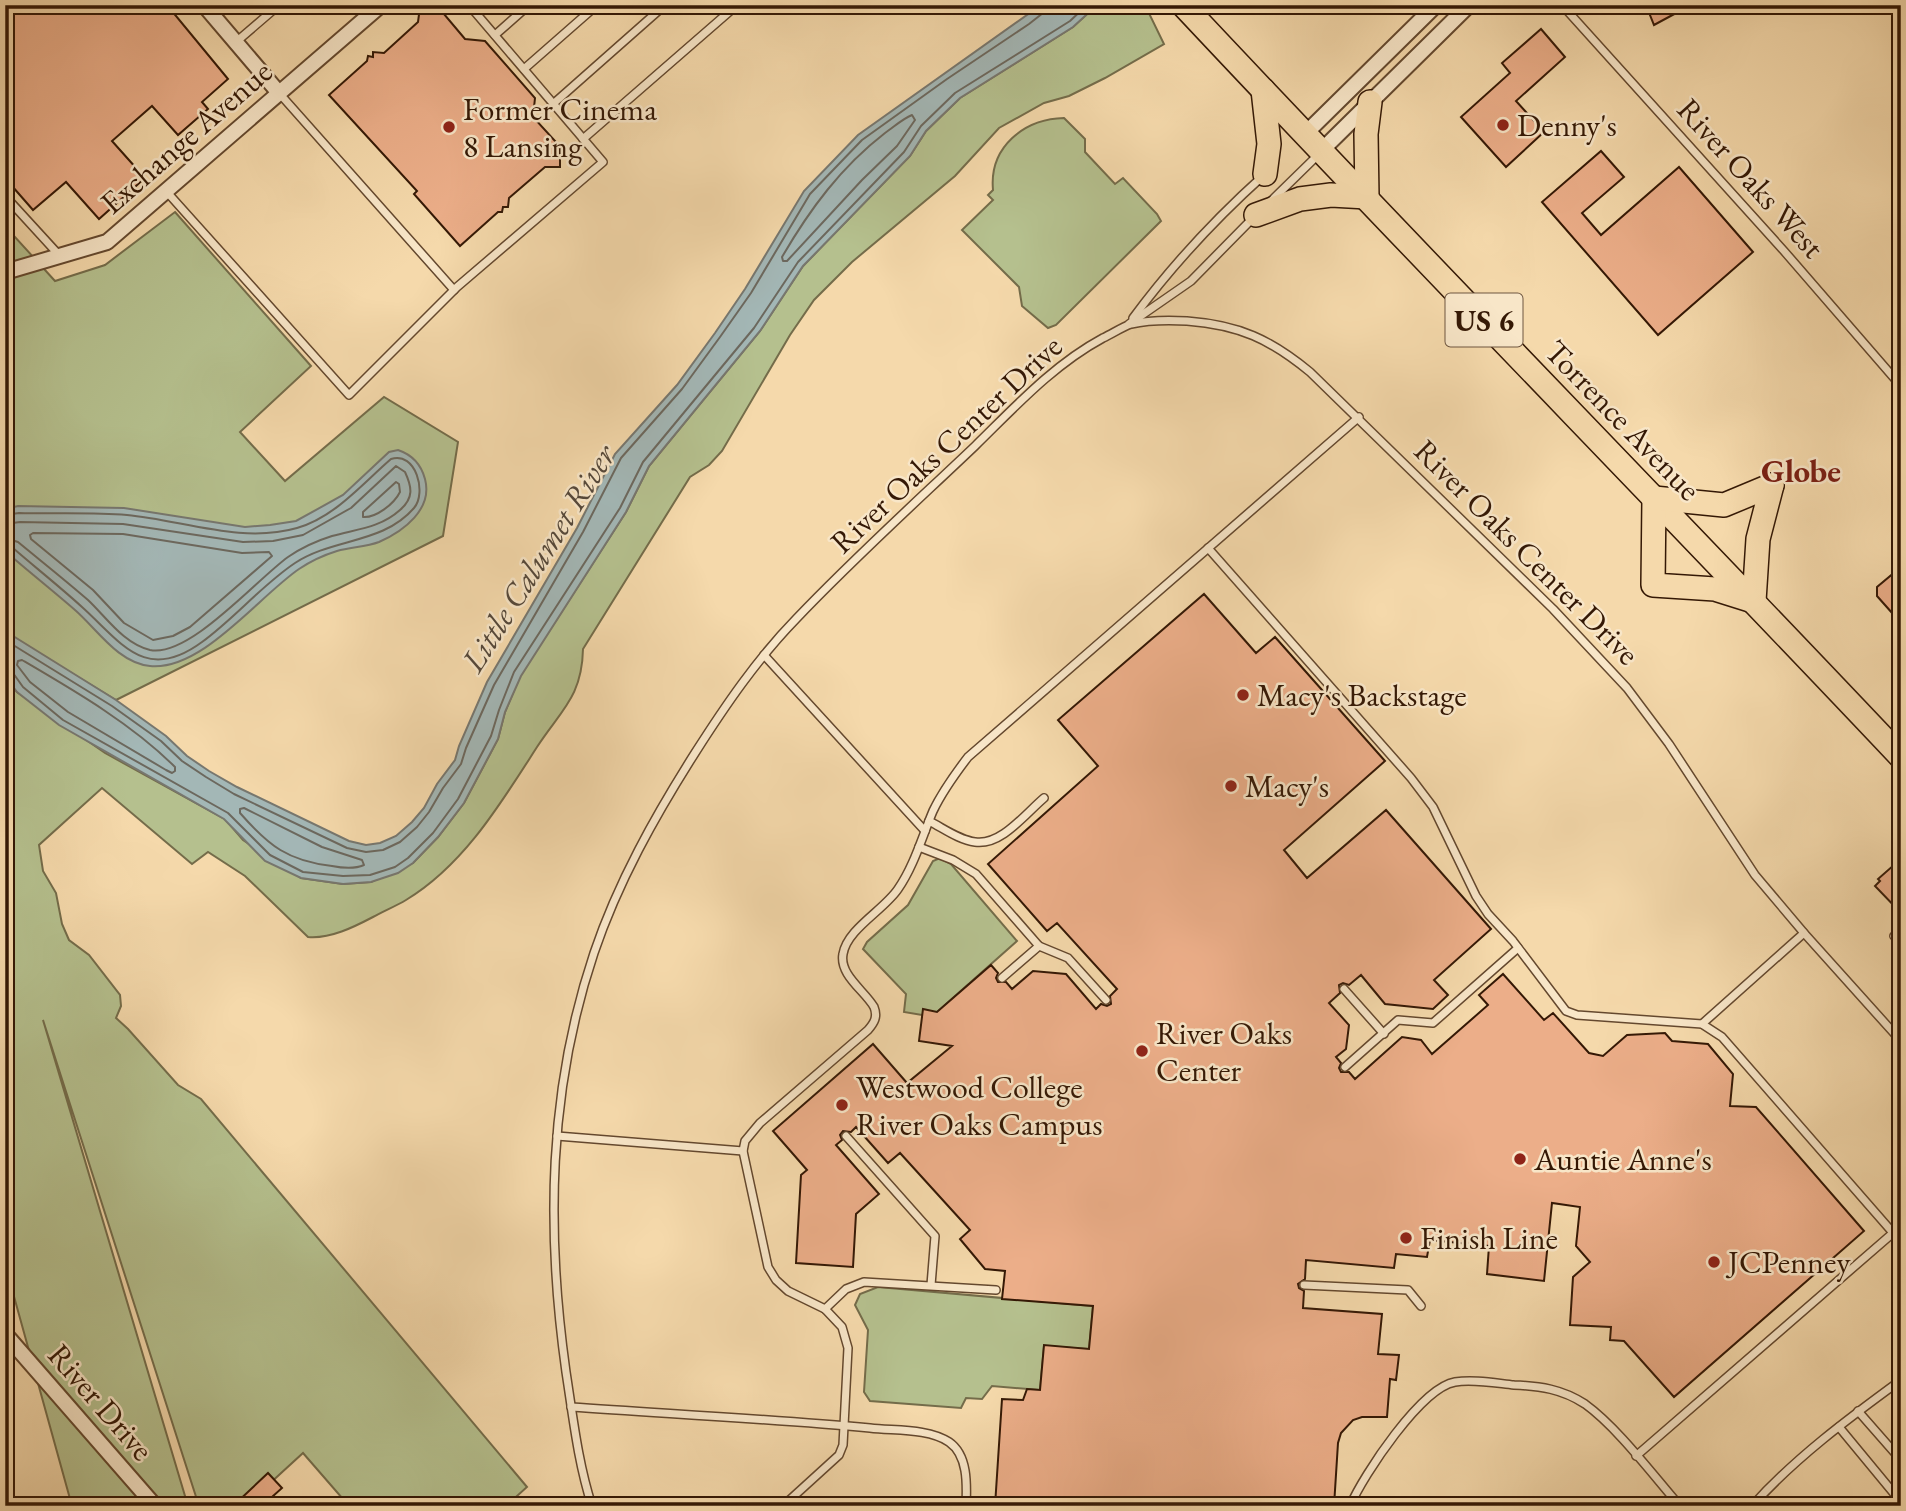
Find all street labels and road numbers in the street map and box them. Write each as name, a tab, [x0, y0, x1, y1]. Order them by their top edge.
street label: Exchange Avenue	[91, 51, 281, 223]
street label: River Oaks West	[1668, 89, 1834, 267]
road number: US 6	[1446, 294, 1522, 346]
street label: River Oaks Center Drive	[821, 326, 1071, 562]
street label: Torrence Avenue	[1536, 331, 1710, 509]
street label: River Oaks Center Drive	[1405, 430, 1649, 674]
street label: River Drive	[39, 1335, 163, 1469]

